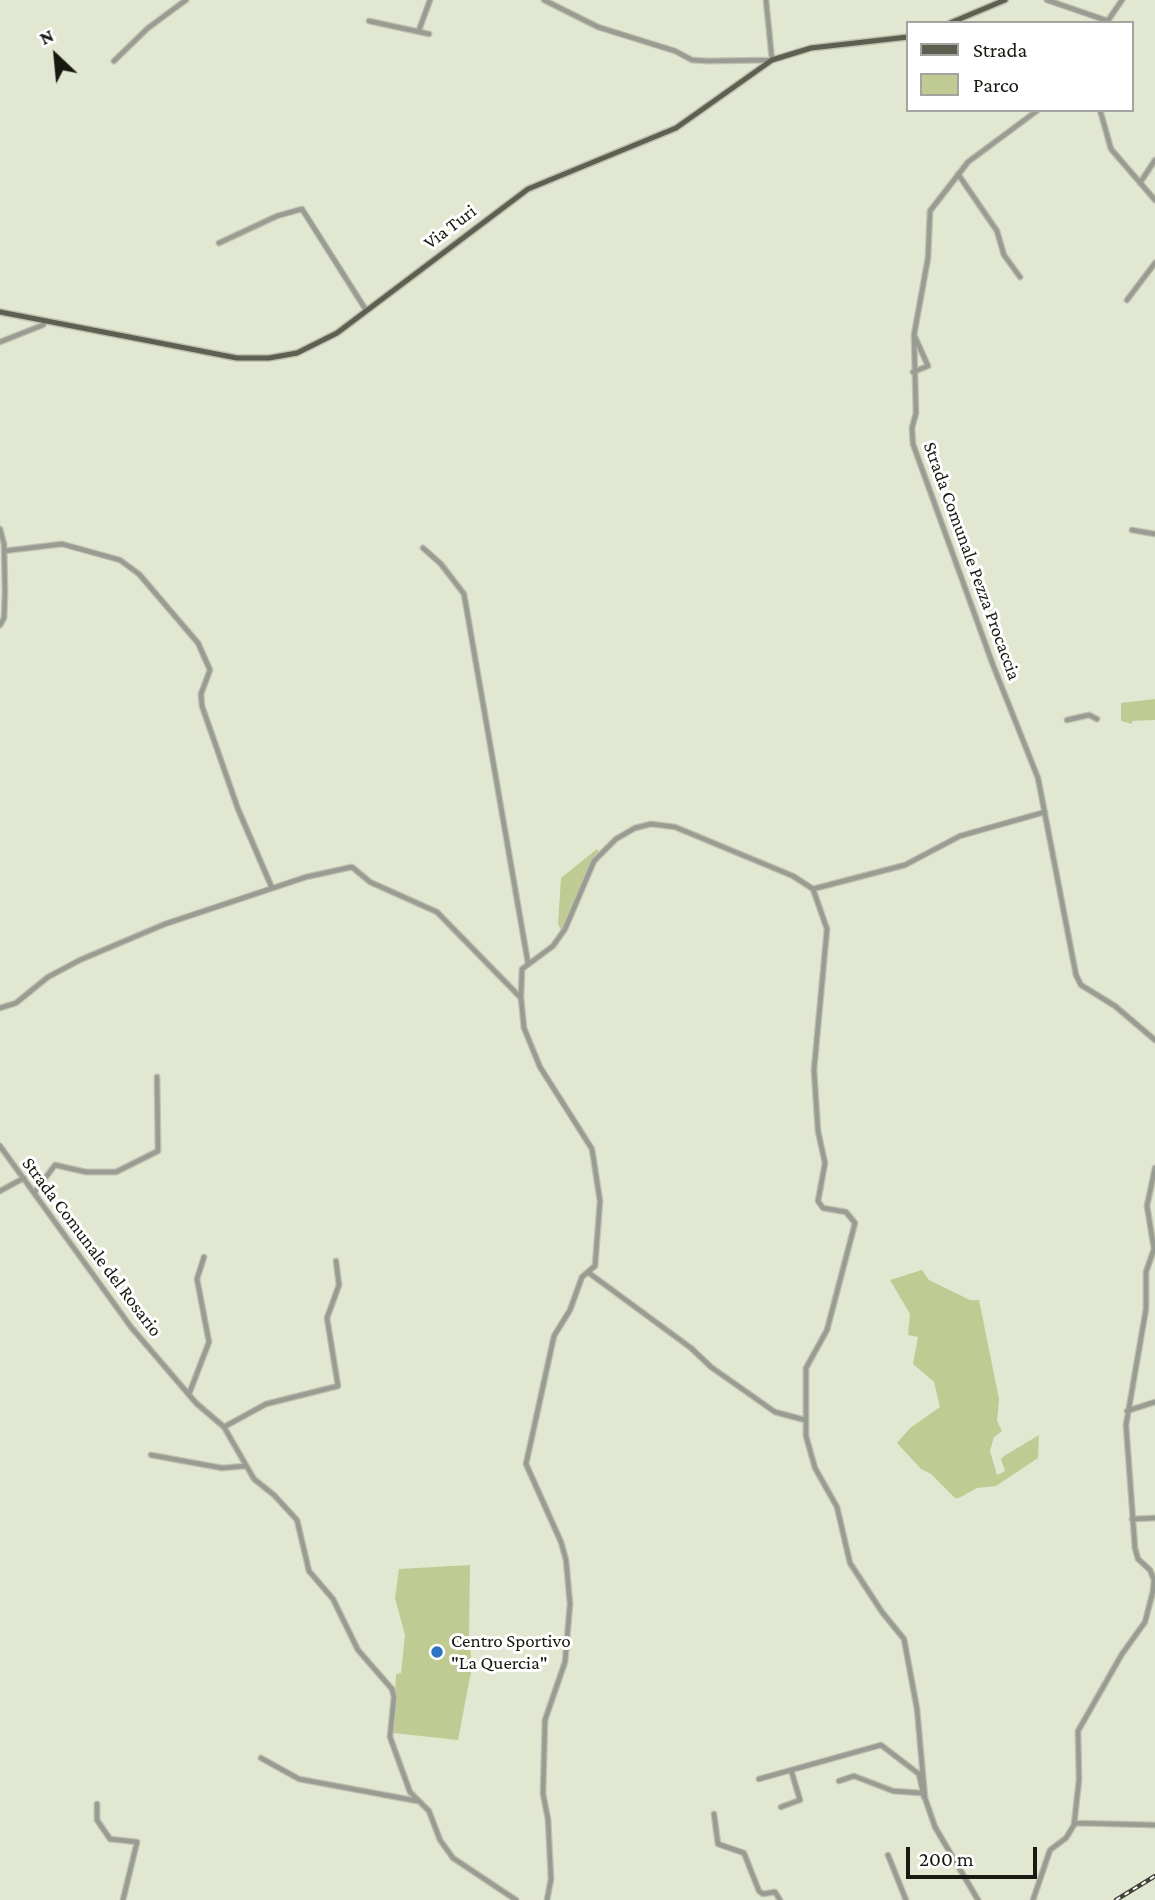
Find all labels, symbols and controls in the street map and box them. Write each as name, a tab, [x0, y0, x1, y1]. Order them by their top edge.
north arrow	[21, 21, 91, 91]
legend	[906, 21, 1134, 112]
text: N	[36, 24, 57, 49]
text: Strada	[973, 38, 1027, 62]
text: Parco	[973, 73, 1019, 97]
street label: Via Turi	[419, 200, 481, 254]
street label: Strada Comunale Pezza Procaccia	[918, 439, 1026, 683]
street label: Strada Comunale del Rosario	[17, 1153, 167, 1341]
place label: Centro Sportivo "La Quercia"	[451, 1630, 571, 1674]
marker: Centro Sportivo "La Quercia"	[429, 1644, 445, 1660]
scale bar	[910, 1834, 1041, 1878]
text: 200 m	[919, 1847, 974, 1871]

